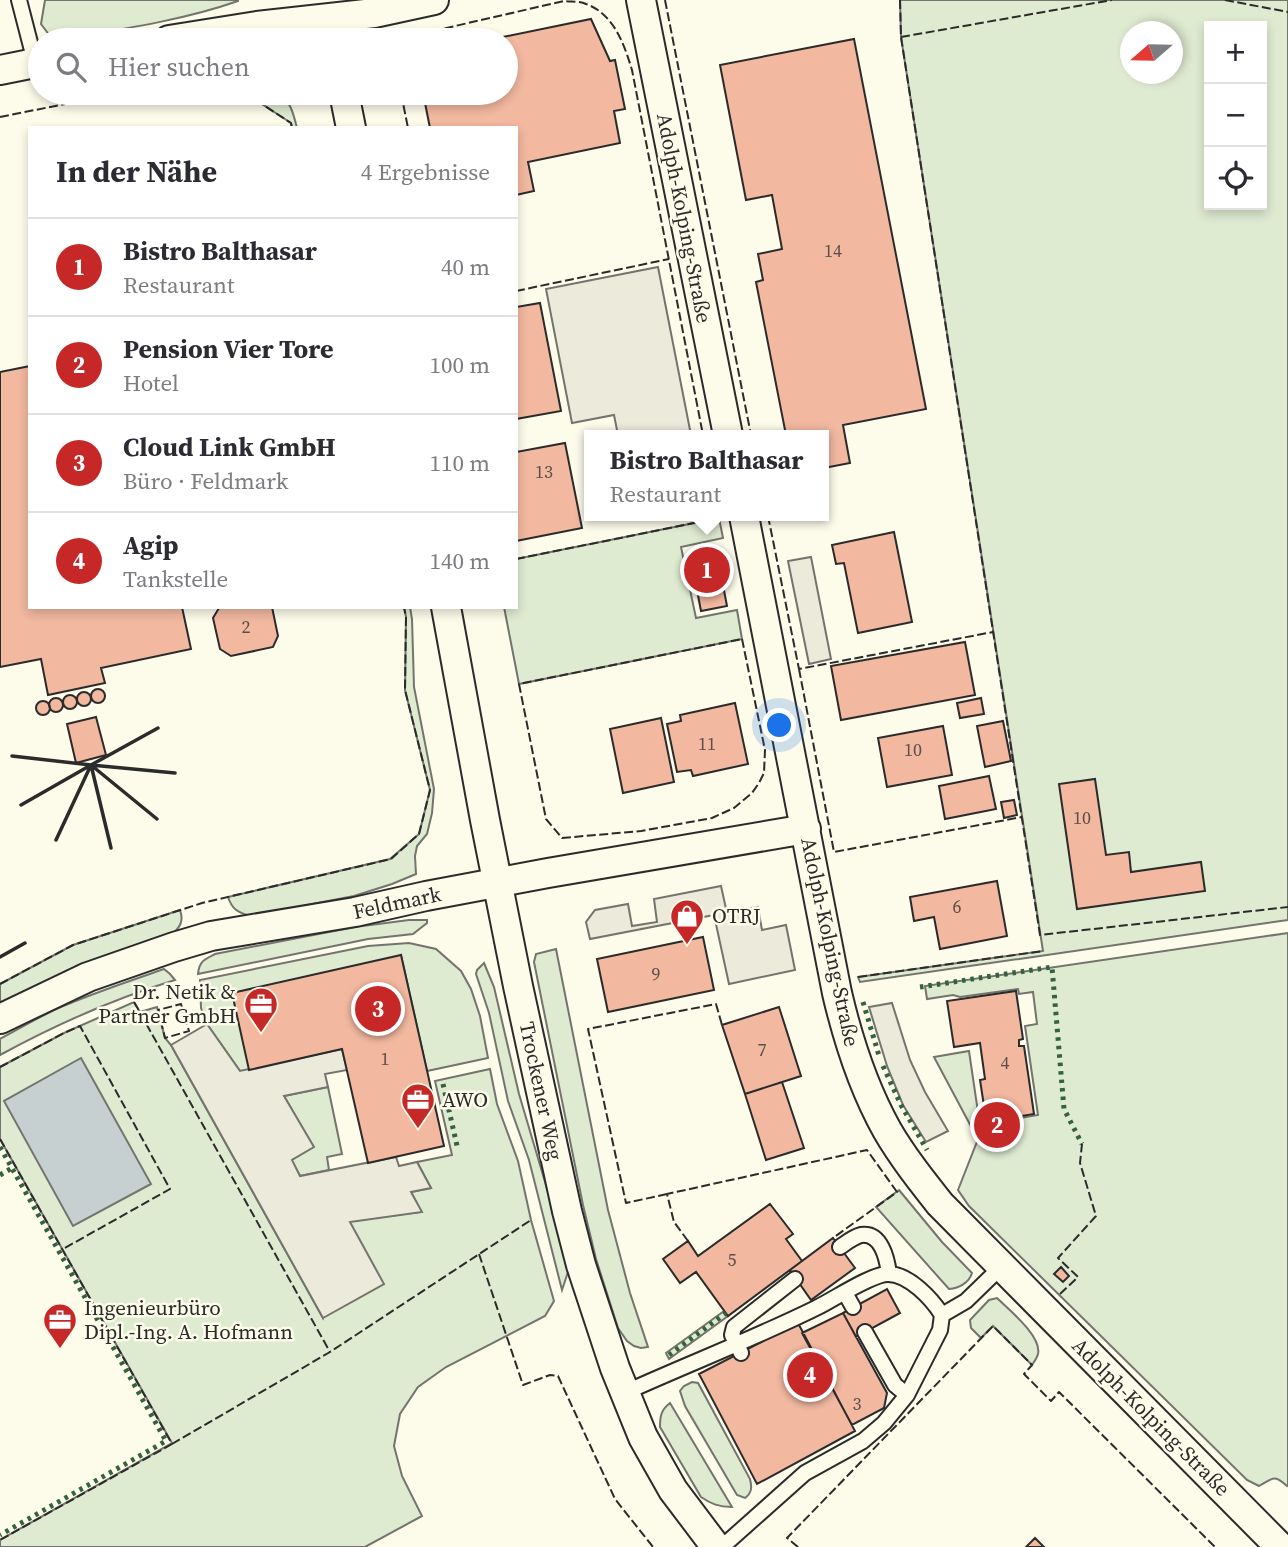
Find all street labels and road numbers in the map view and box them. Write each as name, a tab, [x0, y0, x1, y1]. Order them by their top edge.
street label: Adolph-Kolping-Straße	[650, 111, 719, 325]
street label: Adolph-Kolping-Straße	[794, 835, 867, 1049]
street label: Feldmark	[350, 879, 444, 926]
street label: Trockener Weg	[513, 1019, 570, 1163]
street label: Adolph-Kolping-Straße	[1066, 1331, 1237, 1502]

